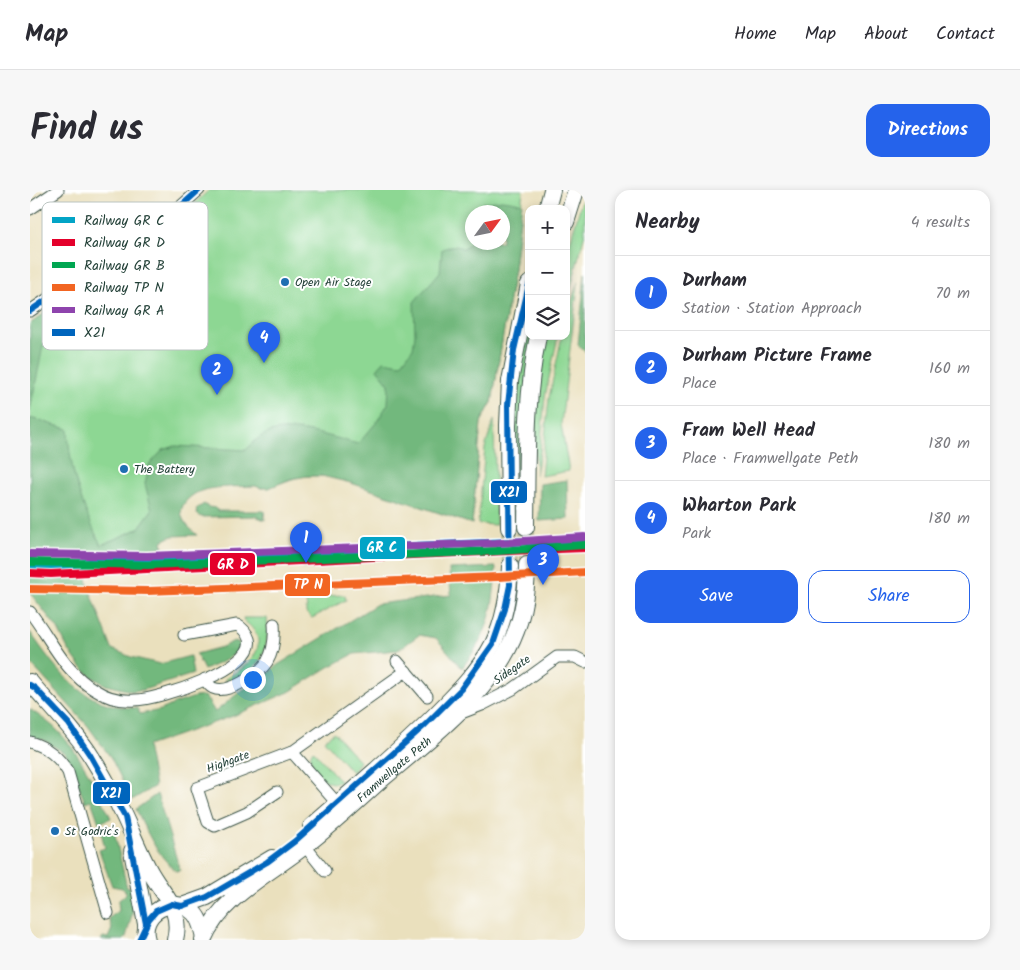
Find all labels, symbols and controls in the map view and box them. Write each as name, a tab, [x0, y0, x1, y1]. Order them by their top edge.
text: Map	[25, 15, 68, 54]
text: Home	[734, 20, 777, 49]
text: Map	[805, 20, 836, 49]
text: About	[864, 20, 908, 49]
text: Contact	[936, 20, 995, 49]
text: Find us	[30, 102, 143, 158]
button: Directions	[866, 104, 990, 157]
legend	[42, 202, 208, 350]
north arrow	[465, 205, 510, 250]
map controls	[525, 205, 570, 340]
button: +	[525, 205, 570, 250]
text: Nearby	[635, 206, 700, 239]
text: Railway GR C	[84, 210, 164, 232]
text: 4 results	[911, 210, 970, 235]
text: Railway GR D	[84, 232, 165, 254]
button: −	[525, 250, 570, 295]
text: Railway GR B	[84, 255, 165, 277]
text: Durham	[682, 266, 747, 296]
place label: Open Air Stage	[295, 273, 372, 292]
marker: Open Air Stage	[279, 276, 291, 288]
text: Railway TP N	[84, 277, 164, 299]
text: 1	[649, 281, 653, 306]
text: 70 m	[935, 281, 970, 306]
button: layers	[525, 295, 570, 340]
text: Station · Station Approach	[682, 296, 862, 321]
text: Railway GR A	[84, 300, 165, 322]
text: X21	[84, 322, 105, 344]
pin: 4	[248, 322, 280, 363]
text: Durham Picture Frame	[682, 341, 872, 371]
pin: 2	[201, 354, 233, 395]
text: 2	[646, 356, 656, 381]
text: 160 m	[929, 356, 970, 381]
text: Place	[682, 371, 716, 396]
text: Fram Well Head	[682, 416, 815, 446]
text: 3	[647, 431, 655, 456]
text: 180 m	[928, 431, 970, 456]
text: Place · Framwellgate Peth	[682, 446, 858, 471]
place label: The Battery	[134, 460, 195, 479]
marker: The Battery	[118, 463, 130, 475]
line badge: X21	[490, 480, 528, 504]
text: X21	[498, 482, 520, 504]
text: Wharton Park	[682, 491, 796, 521]
text: 4	[647, 506, 655, 531]
text: 180 m	[928, 506, 970, 531]
text: Park	[682, 521, 711, 546]
pin: 1	[290, 522, 322, 563]
line badge: GR C	[359, 536, 406, 560]
text: GR C	[367, 537, 397, 559]
pin: 3	[527, 544, 559, 585]
line badge: GR D	[209, 552, 256, 576]
text: GR D	[217, 554, 249, 576]
button: Save	[635, 570, 798, 623]
button: Share	[808, 570, 970, 623]
line badge: TP N	[284, 573, 331, 597]
text: TP N	[293, 574, 323, 596]
street label: Sidegate	[489, 650, 535, 690]
your location	[240, 667, 266, 693]
street label: Framwellgate Peth	[352, 732, 436, 807]
street label: Highgate	[204, 745, 253, 779]
line badge: X21	[92, 781, 131, 805]
text: X21	[100, 783, 122, 805]
place label: St Godric's	[65, 822, 119, 841]
marker: St Godric's	[49, 825, 61, 837]

